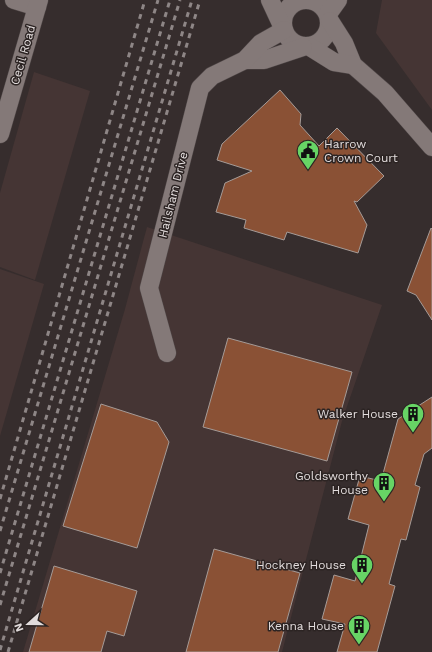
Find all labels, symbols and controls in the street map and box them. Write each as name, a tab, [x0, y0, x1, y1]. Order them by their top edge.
street label: Cecil Road	[8, 23, 38, 87]
place label: Harrow Crown Court	[324, 137, 398, 165]
public building icon: Harrow Crown Court	[295, 138, 321, 171]
street label: Hailsham Drive	[156, 150, 190, 240]
building icon: Walker House	[400, 401, 426, 434]
place label: Walker House	[318, 407, 398, 421]
place label: Goldsworthy House	[295, 469, 369, 497]
building icon: Goldsworthy House	[371, 470, 397, 503]
building icon: Hockney House	[349, 552, 375, 585]
place label: Hockney House	[256, 558, 346, 572]
north arrow	[8, 604, 48, 644]
building icon: Kenna House	[346, 613, 372, 646]
place label: Kenna House	[268, 619, 344, 633]
text: N	[12, 621, 27, 634]

